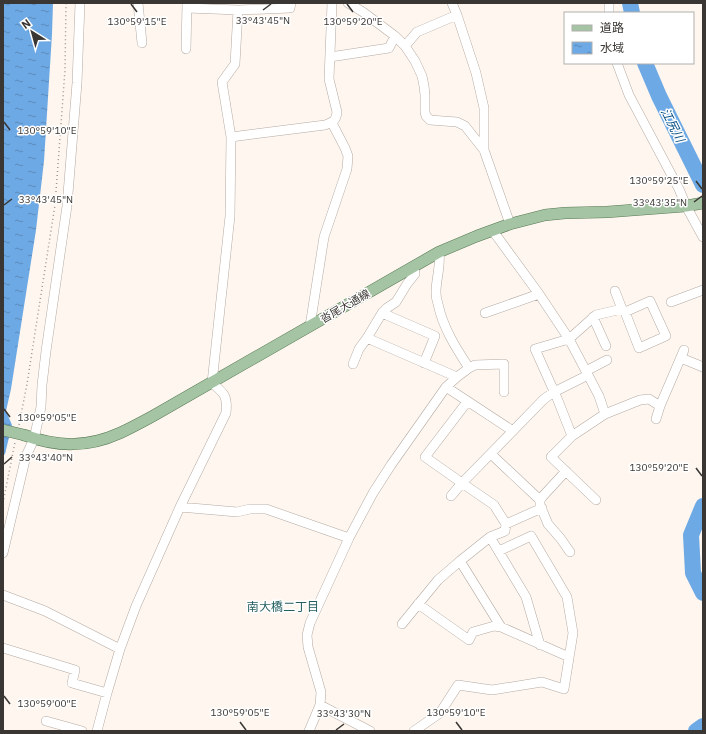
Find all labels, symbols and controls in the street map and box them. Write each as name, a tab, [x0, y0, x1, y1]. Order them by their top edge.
north arrow	[12, 12, 52, 52]
legend	[564, 12, 694, 64]
text: 33°43'45"N	[236, 14, 290, 27]
text: 130°59'15"E	[107, 15, 167, 28]
text: 130°59'20"E	[323, 15, 383, 28]
text: N	[19, 16, 33, 32]
text: 道路	[600, 20, 624, 35]
text: 水域	[600, 40, 624, 55]
water label: 江尻川	[658, 106, 689, 146]
text: 130°59'10"E	[17, 124, 77, 137]
text: 130°59'25"E	[629, 174, 689, 187]
text: 33°43'45"N	[19, 193, 73, 206]
text: 33°43'35"N	[633, 196, 687, 209]
street label: 沓尾大通線	[318, 286, 372, 326]
text: 130°59'05"E	[17, 411, 77, 424]
text: 33°43'40"N	[19, 451, 73, 464]
text: 130°59'20"E	[629, 461, 689, 474]
district label: 南大橋二丁目	[247, 599, 319, 614]
text: 130°59'00"E	[17, 697, 77, 710]
text: 130°59'05"E	[210, 706, 270, 719]
text: 130°59'10"E	[426, 706, 486, 719]
text: 33°43'30"N	[317, 707, 371, 720]

